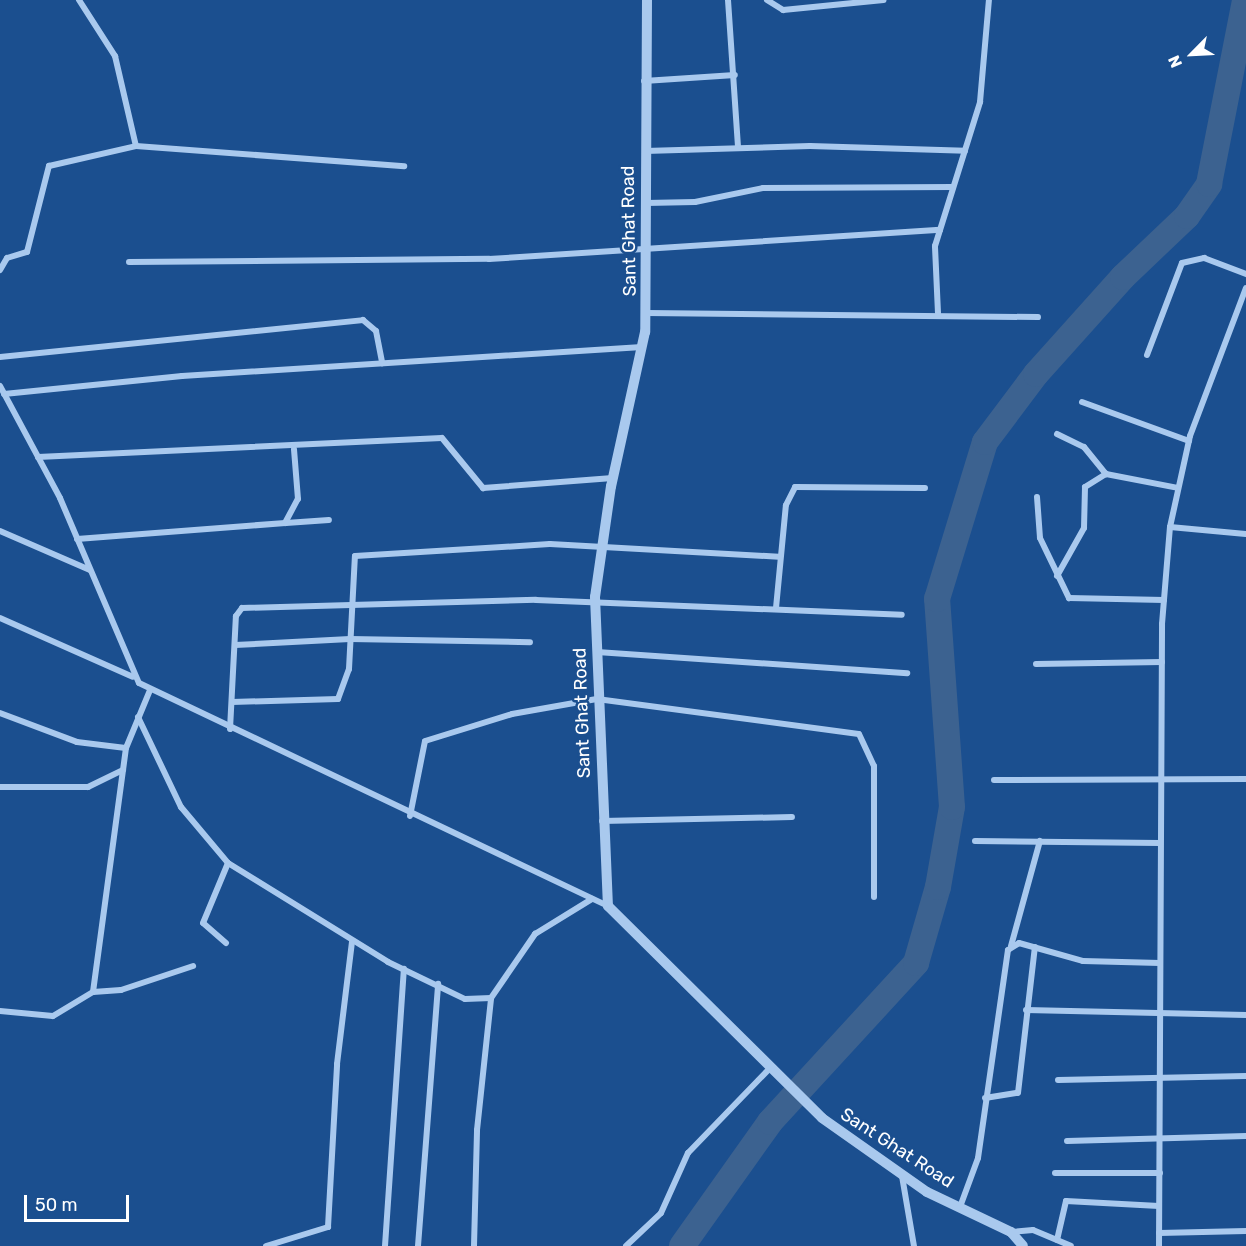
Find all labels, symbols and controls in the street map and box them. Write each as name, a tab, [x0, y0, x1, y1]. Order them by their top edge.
north arrow	[1162, 24, 1222, 84]
text: N	[1164, 52, 1186, 71]
street label: Sant Ghat Road	[617, 166, 641, 296]
street label: Sant Ghat Road	[569, 647, 595, 779]
street label: Sant Ghat Road	[836, 1103, 958, 1193]
scale bar	[27, 1183, 132, 1221]
text: 50 m	[35, 1194, 78, 1216]

